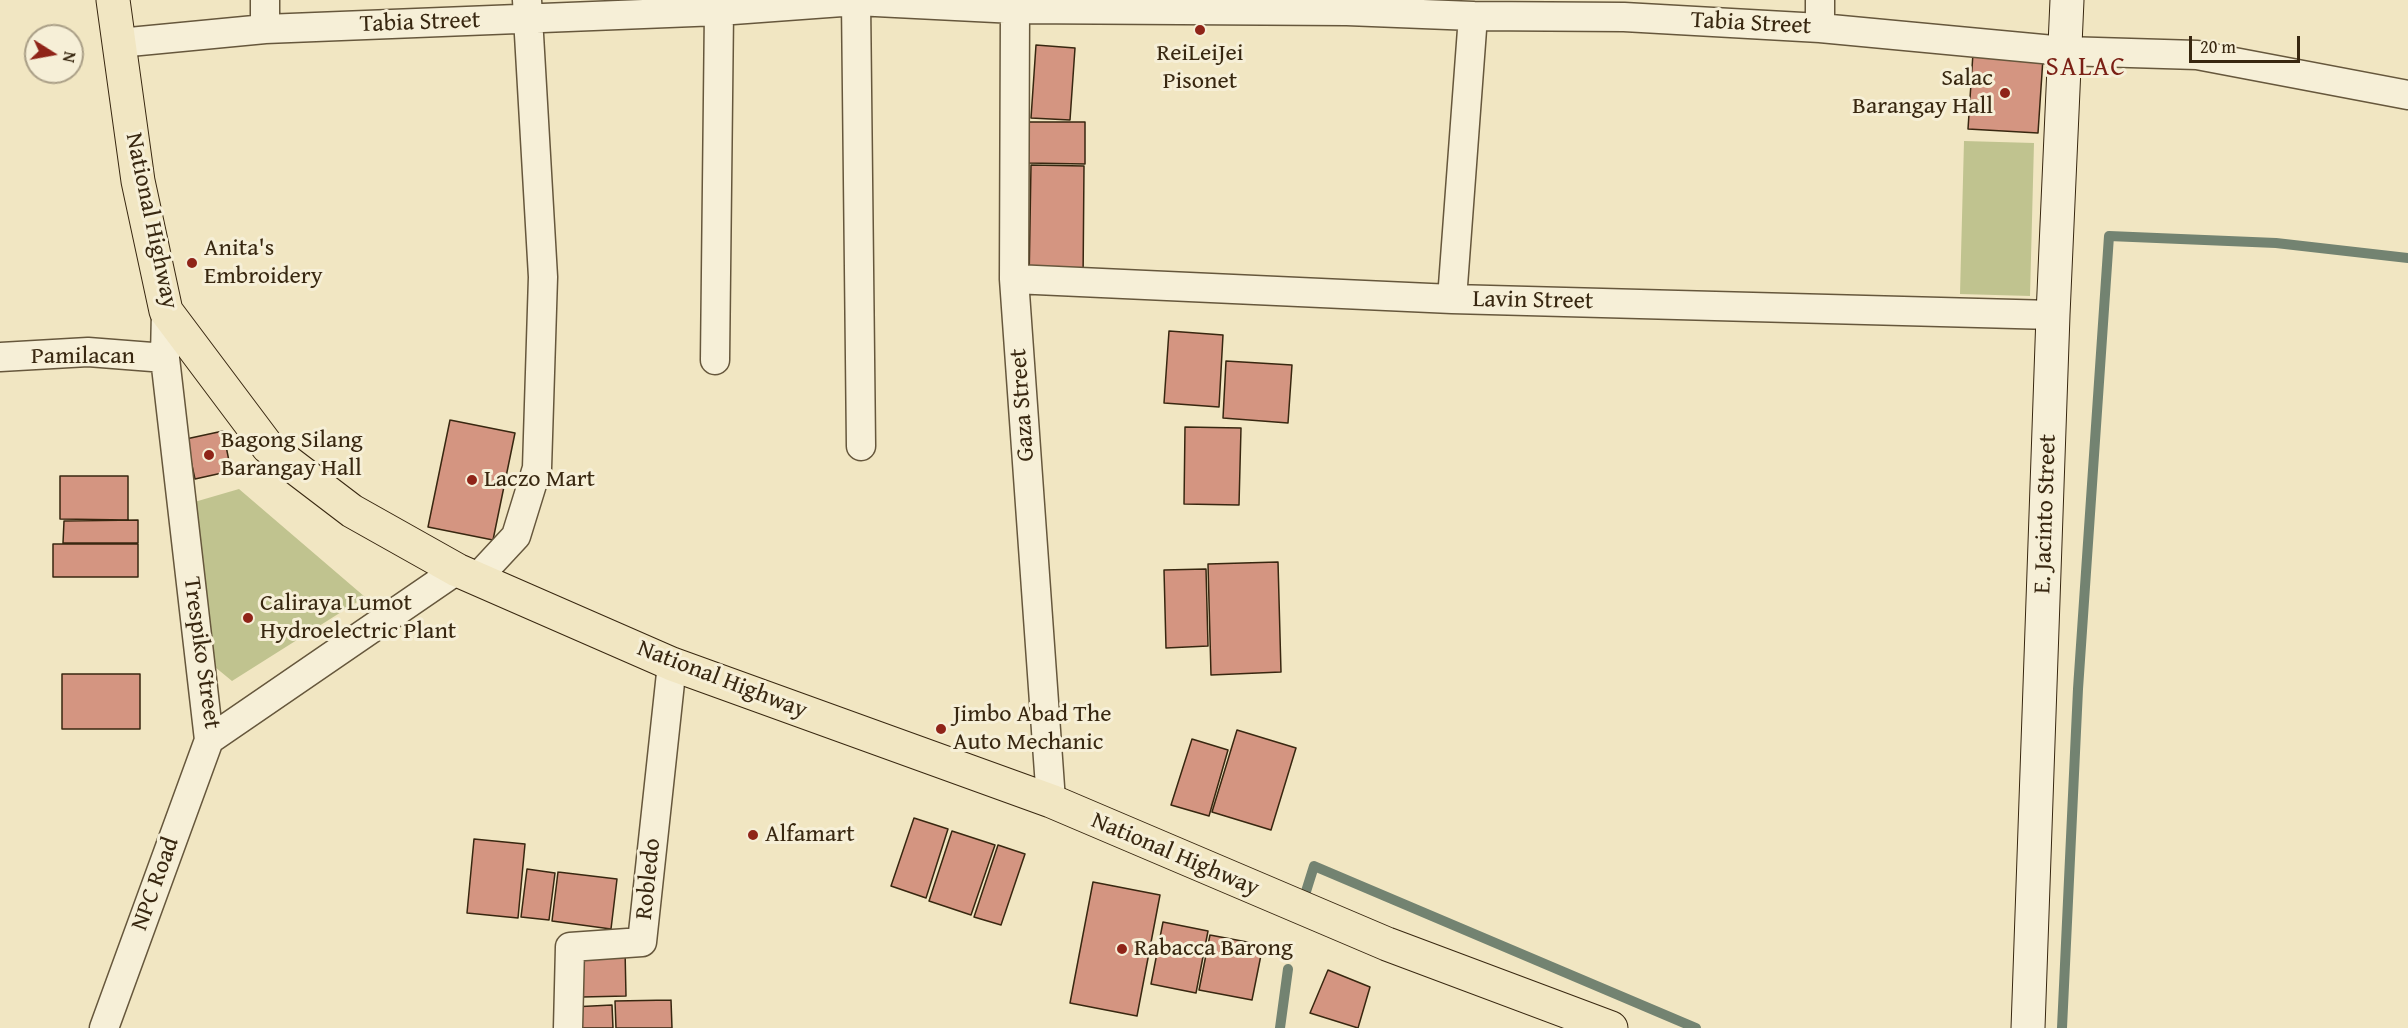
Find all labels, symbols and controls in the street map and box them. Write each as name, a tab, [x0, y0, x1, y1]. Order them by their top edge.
street label: Tabia Street	[1690, 6, 1812, 42]
street label: Tabia Street	[359, 7, 481, 39]
marker: ReiLeiJei Pisonet	[1193, 23, 1207, 37]
north arrow	[24, 24, 84, 84]
scale bar	[2192, 24, 2303, 62]
text: 20 m	[2200, 33, 2236, 60]
place label: ReiLeiJei Pisonet	[1156, 40, 1244, 96]
text: N	[57, 50, 83, 65]
district label: SALAC	[2046, 52, 2126, 84]
place label: Salac Barangay Hall	[1852, 65, 1993, 121]
marker: Salac Barangay Hall	[1998, 86, 2012, 100]
street label: National Highway	[118, 130, 184, 312]
place label: Anita's Embroidery	[204, 235, 323, 291]
marker: Anita's Embroidery	[185, 256, 199, 270]
street label: Lavin Street	[1472, 286, 1594, 316]
street label: Pamilacan	[31, 343, 135, 371]
street label: Gaza Street	[1005, 347, 1041, 463]
place label: Bagong Silang Barangay Hall	[221, 427, 363, 483]
street label: E. Jacinto Street	[2029, 434, 2063, 594]
marker: Bagong Silang Barangay Hall	[202, 448, 216, 462]
place label: Laczo Mart	[484, 466, 595, 494]
marker: Laczo Mart	[465, 473, 479, 487]
street label: Trespiko Street	[176, 575, 226, 731]
place label: Caliraya Lumot Hydroelectric Plant	[260, 590, 456, 646]
marker: Caliraya Lumot Hydroelectric Plant	[241, 611, 255, 625]
street label: National Highway	[633, 634, 811, 726]
place label: Jimbo Abad The Auto Mechanic	[953, 701, 1111, 757]
marker: Jimbo Abad The Auto Mechanic	[934, 722, 948, 736]
street label: National Highway	[1087, 807, 1263, 903]
place label: Alfamart	[765, 821, 855, 849]
marker: Alfamart	[746, 828, 760, 842]
street label: NPC Road	[126, 833, 186, 935]
street label: Robledo	[630, 837, 668, 921]
place label: Rabacca Barong	[1134, 935, 1293, 963]
marker: Rabacca Barong	[1115, 942, 1129, 956]

